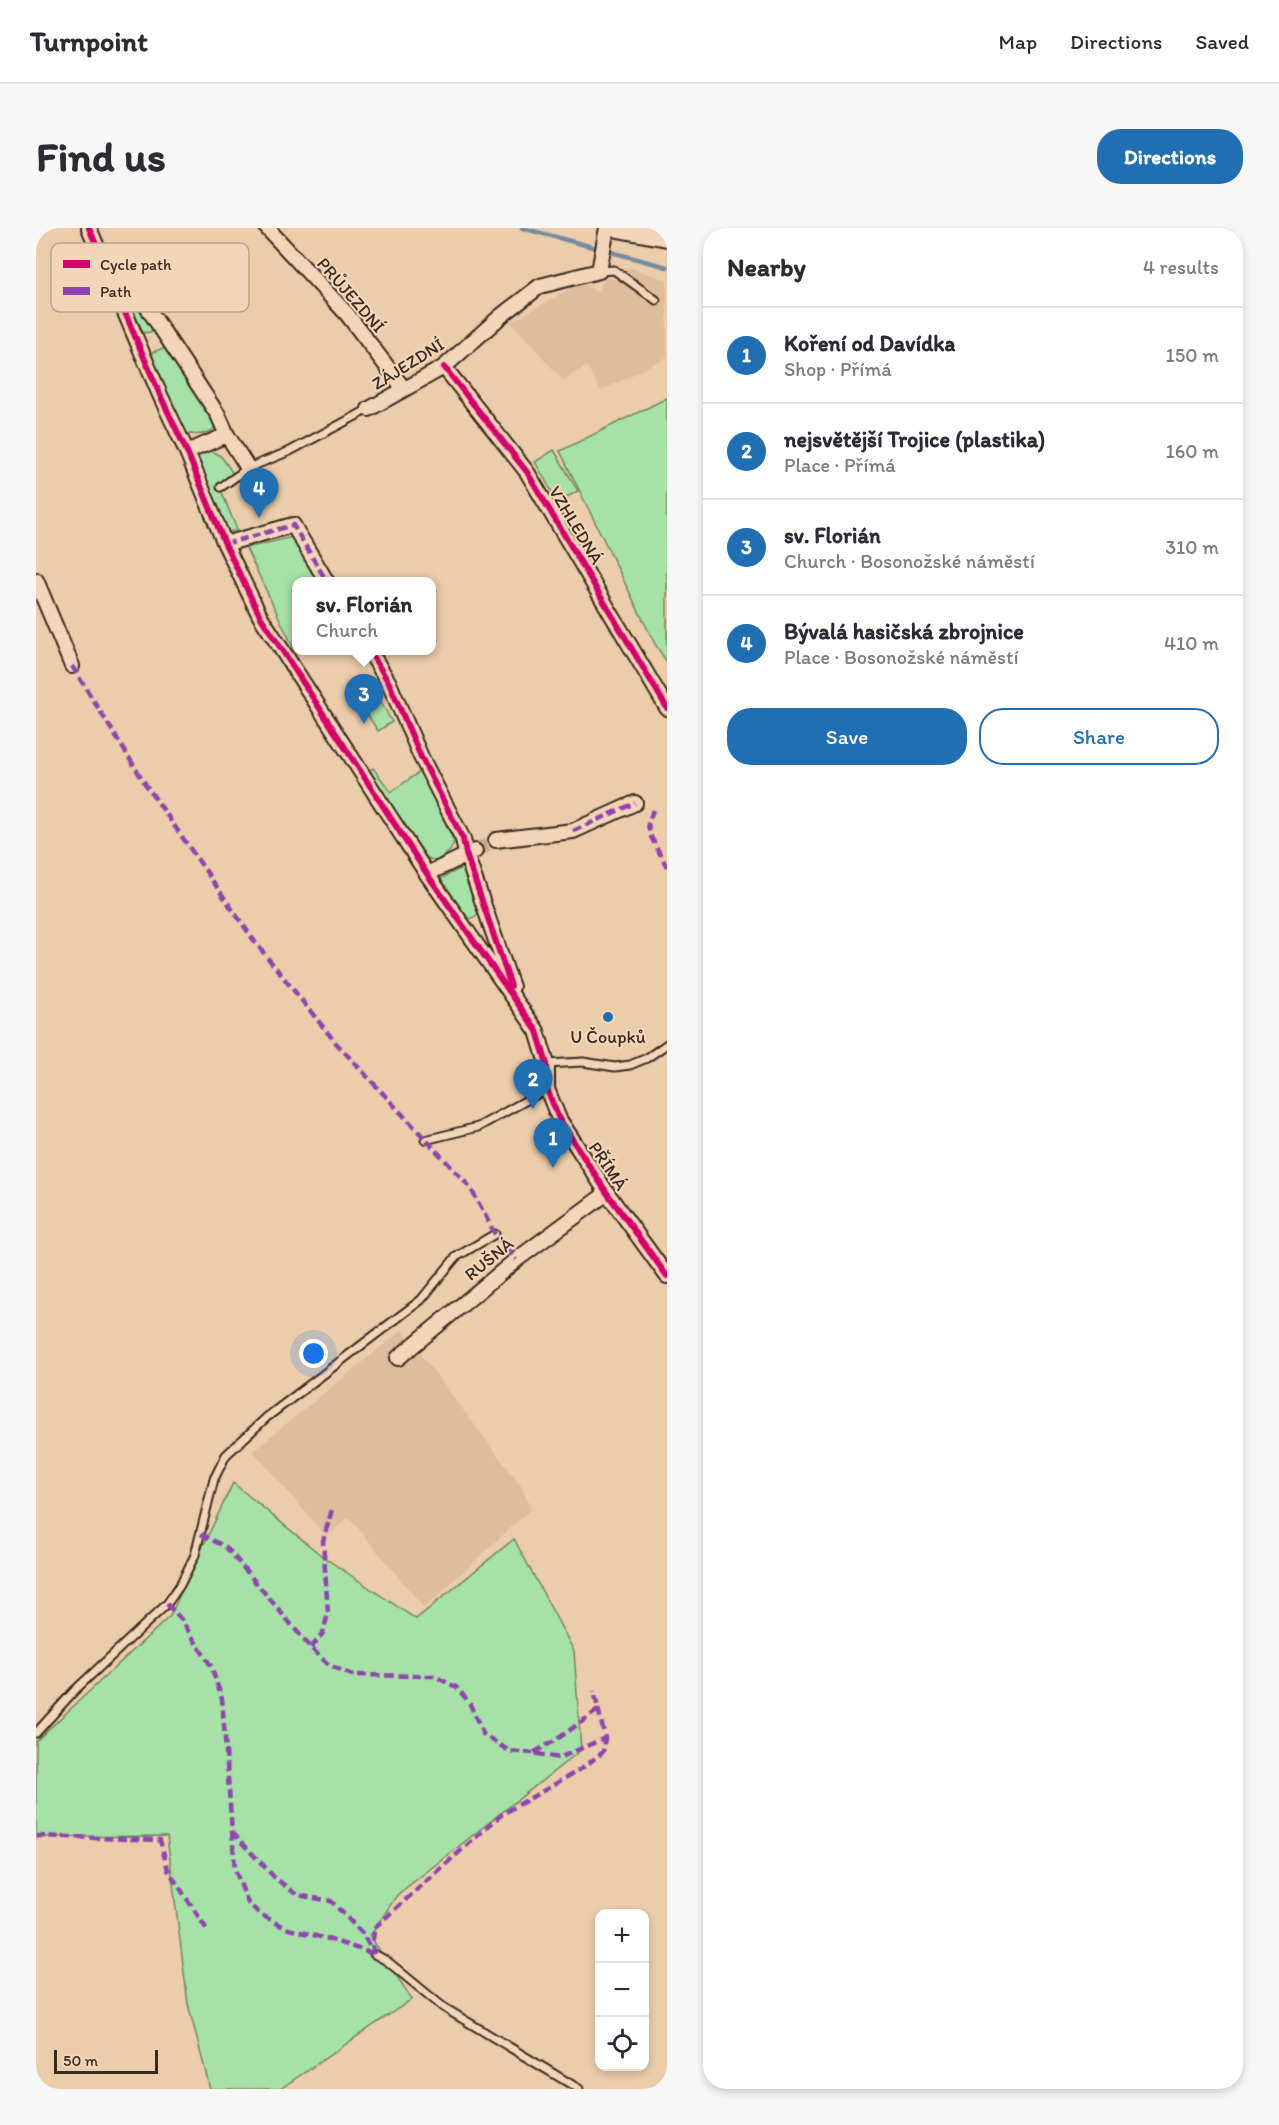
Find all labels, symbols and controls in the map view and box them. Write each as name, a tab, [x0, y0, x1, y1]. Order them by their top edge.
text: Turnpoint	[30, 24, 148, 58]
text: Map	[999, 29, 1037, 54]
text: Directions	[1070, 29, 1162, 54]
text: Saved	[1195, 29, 1249, 54]
button: Directions	[1097, 129, 1243, 184]
text: Find us	[36, 131, 166, 182]
legend	[51, 243, 249, 312]
text: Nearby	[727, 251, 806, 283]
street label: PRŮJEZDNÍ	[312, 253, 390, 337]
text: Cycle path	[100, 255, 172, 274]
text: 4 results	[1143, 255, 1219, 279]
text: Path	[100, 282, 131, 301]
text: Koření od Davídka	[784, 330, 955, 357]
street label: ZÁJEZDNÍ	[368, 333, 448, 395]
text: 1	[742, 343, 751, 367]
text: 150 m	[1166, 343, 1219, 367]
text: Shop · Přímá	[784, 357, 892, 381]
text: nejsvětější Trojice (plastika)	[784, 426, 1045, 453]
text: 2	[741, 439, 752, 463]
text: 160 m	[1166, 439, 1219, 463]
text: Place · Přímá	[784, 453, 896, 477]
pin: 4	[240, 468, 278, 518]
street label: VZHLEDNÁ	[544, 482, 608, 569]
text: sv. Florián	[784, 522, 881, 549]
text: 3	[741, 535, 752, 559]
text: 310 m	[1165, 535, 1219, 559]
text: Church · Bosonožské náměstí	[784, 549, 1035, 573]
popup	[292, 577, 436, 655]
text: sv. Florián	[316, 591, 412, 618]
text: Church	[316, 618, 378, 642]
text: Bývalá hasičská zbrojnice	[784, 618, 1024, 645]
text: 4	[740, 631, 753, 655]
text: 410 m	[1164, 631, 1219, 655]
text: Place · Bosonožské náměstí	[784, 645, 1019, 669]
pin: 3	[344, 674, 384, 724]
button: Save	[727, 708, 967, 765]
button: Share	[979, 708, 1219, 765]
marker: U Čoupků	[601, 1010, 615, 1024]
place label: U Čoupků	[570, 1026, 646, 1048]
pin: 2	[514, 1060, 552, 1109]
pin: 1	[534, 1118, 572, 1168]
street label: PŘÍMÁ	[584, 1137, 632, 1195]
street label: RUŠNÁ	[460, 1232, 518, 1285]
your location	[299, 1339, 328, 1368]
map controls	[595, 1909, 649, 2071]
button: +	[595, 1909, 649, 1963]
button: −	[595, 1963, 649, 2017]
button: locate	[595, 2017, 649, 2071]
scale bar	[54, 2047, 158, 2074]
text: 50 m	[63, 2051, 98, 2070]

